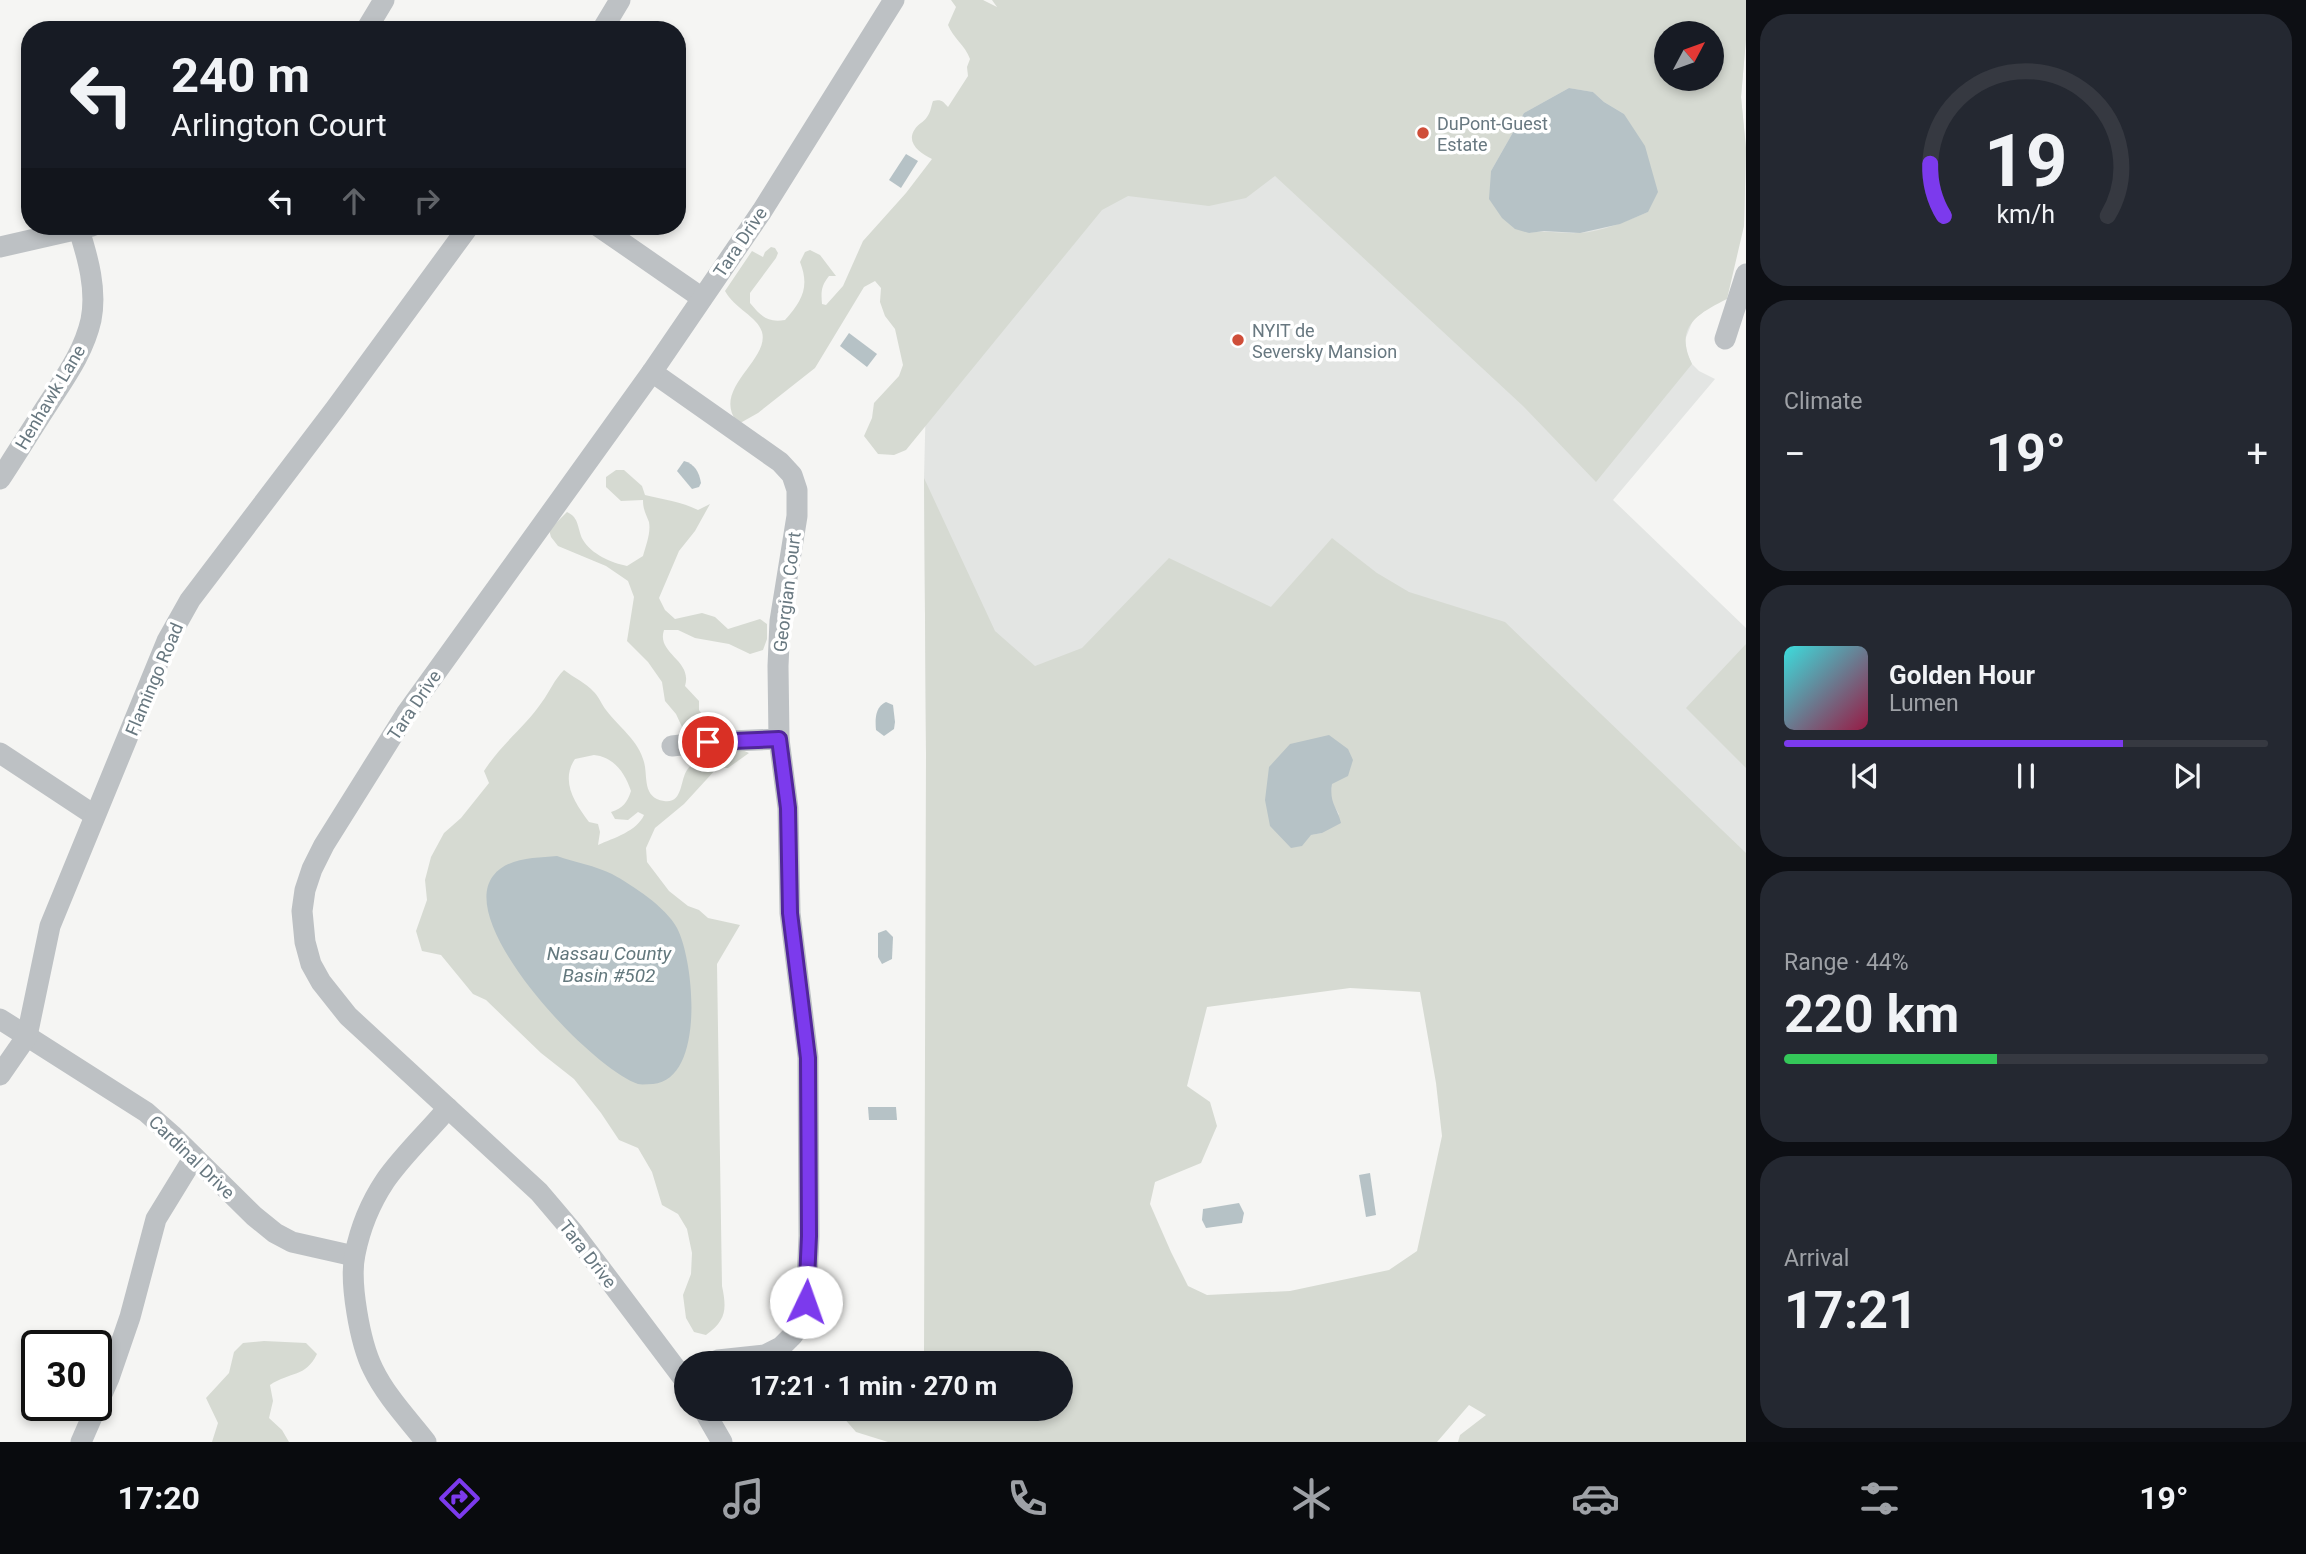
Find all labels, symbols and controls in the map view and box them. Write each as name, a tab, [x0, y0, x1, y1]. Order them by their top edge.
north arrow	[1654, 21, 1724, 91]
map controls	[1654, 21, 1724, 91]
text: 240 m	[171, 47, 310, 104]
icon: left	[56, 49, 147, 140]
text: Arlington Court	[171, 106, 387, 144]
place label: DuPont-Guest Estate	[1437, 113, 1548, 155]
text: 19	[1984, 118, 2068, 204]
marker: DuPont-Guest Estate	[1415, 125, 1431, 141]
icon: left	[262, 182, 300, 220]
icon: ahead	[335, 182, 373, 220]
icon: right	[408, 182, 446, 220]
text: km/h	[1997, 200, 2055, 229]
street label: Tara Drive	[709, 203, 771, 281]
place label: NYIT de Seversky Mansion	[1252, 320, 1397, 362]
marker: NYIT de Seversky Mansion	[1230, 332, 1246, 348]
street label: Henhawk Lane	[11, 341, 89, 453]
text: Climate	[1784, 388, 1863, 415]
text: 19°	[1986, 423, 2066, 484]
text: −	[1784, 432, 1806, 476]
text: +	[2246, 432, 2268, 476]
street label: Georgian Court	[769, 531, 805, 653]
street label: Flamingo Road	[121, 620, 187, 738]
text: Golden Hour	[1889, 660, 2035, 690]
street label: Tara Drive	[383, 666, 445, 744]
text: Lumen	[1889, 690, 1959, 717]
pin	[678, 712, 738, 772]
icon: arrive	[689, 723, 727, 761]
icon: previous	[1846, 757, 1884, 795]
icon: pause	[2007, 757, 2045, 795]
icon: next	[2168, 757, 2206, 795]
water label: Nassau County Basin #502	[547, 942, 673, 987]
text: Range · 44%	[1784, 949, 1909, 976]
text: 220 km	[1784, 984, 1959, 1045]
street label: Cardinal Drive	[145, 1111, 239, 1203]
street label: Tara Drive	[555, 1216, 621, 1292]
text: Arrival	[1784, 1245, 1849, 1272]
position arrow	[769, 1265, 843, 1339]
text: 17:21	[1784, 1280, 1918, 1341]
speed limit sign: 30	[21, 1330, 112, 1421]
text: 17:21 · 1 min · 270 m	[750, 1371, 997, 1401]
icon: directions	[435, 1474, 484, 1523]
icon: music	[719, 1474, 768, 1523]
icon: phone	[1003, 1474, 1052, 1523]
icon: climate	[1287, 1474, 1336, 1523]
icon: car	[1571, 1474, 1620, 1523]
icon: filters	[1855, 1474, 1904, 1523]
text: 17:20	[118, 1479, 200, 1517]
text: 19°	[2139, 1479, 2188, 1517]

